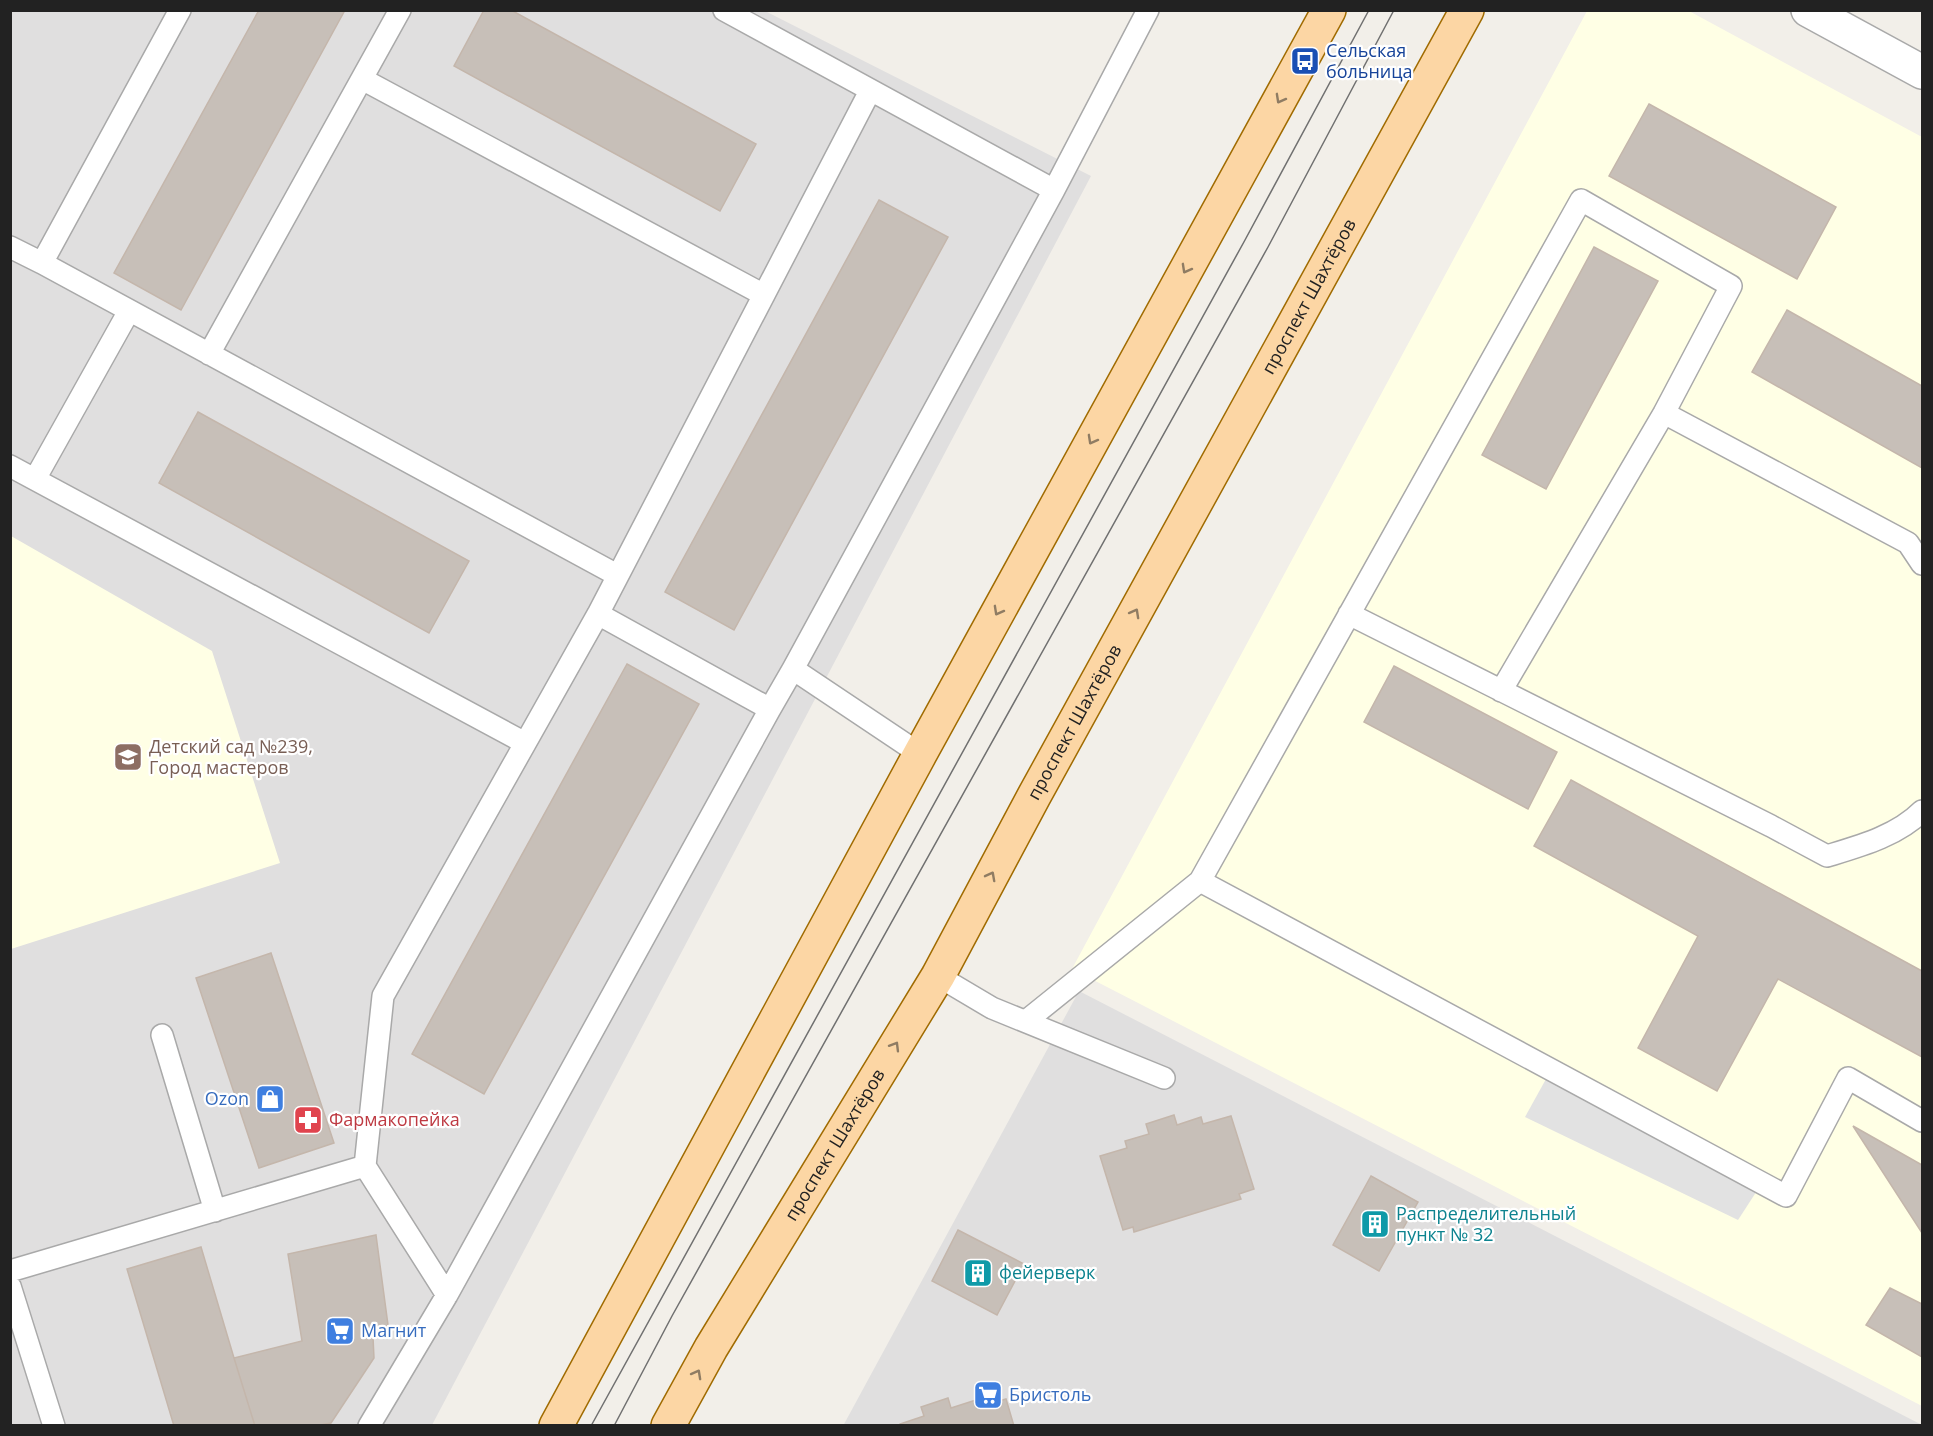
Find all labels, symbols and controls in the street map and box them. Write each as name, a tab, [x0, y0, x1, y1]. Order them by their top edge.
place label: Сельская больница	[1326, 38, 1413, 83]
bus stop icon: Сельская больница	[1289, 45, 1321, 77]
one-way arrow	[1276, 92, 1287, 103]
street label: проспект Шахтёров	[1256, 214, 1361, 378]
one-way arrow	[1182, 263, 1193, 274]
one-way arrow	[1088, 434, 1099, 444]
one-way arrow	[994, 605, 1005, 615]
one-way arrow	[1128, 609, 1139, 619]
street label: проспект Шахтёров	[1021, 640, 1126, 804]
place label: Детский сад №239, Город мастеров	[149, 734, 313, 779]
school or university icon: Детский сад №239, Город мастеров	[112, 741, 144, 773]
one-way arrow	[984, 872, 995, 882]
one-way arrow	[888, 1042, 900, 1052]
street label: проспект Шахтёров	[778, 1064, 890, 1225]
shop icon: Ozon	[254, 1083, 286, 1115]
place label: Ozon	[205, 1086, 249, 1110]
pharmacy icon: Фармакопейка	[292, 1104, 324, 1136]
place label: Фармакопейка	[329, 1107, 460, 1131]
place label: Распределительный пункт № 32	[1396, 1201, 1576, 1246]
building icon: Распределительный пункт № 32	[1359, 1208, 1391, 1240]
building icon: фейерверк	[962, 1257, 994, 1289]
place label: фейерверк	[999, 1260, 1096, 1284]
supermarket icon: Магнит	[324, 1315, 356, 1347]
place label: Магнит	[361, 1318, 427, 1342]
one-way arrow	[690, 1370, 701, 1380]
supermarket icon: Бристоль	[972, 1379, 1004, 1411]
place label: Бристоль	[1009, 1382, 1091, 1406]

